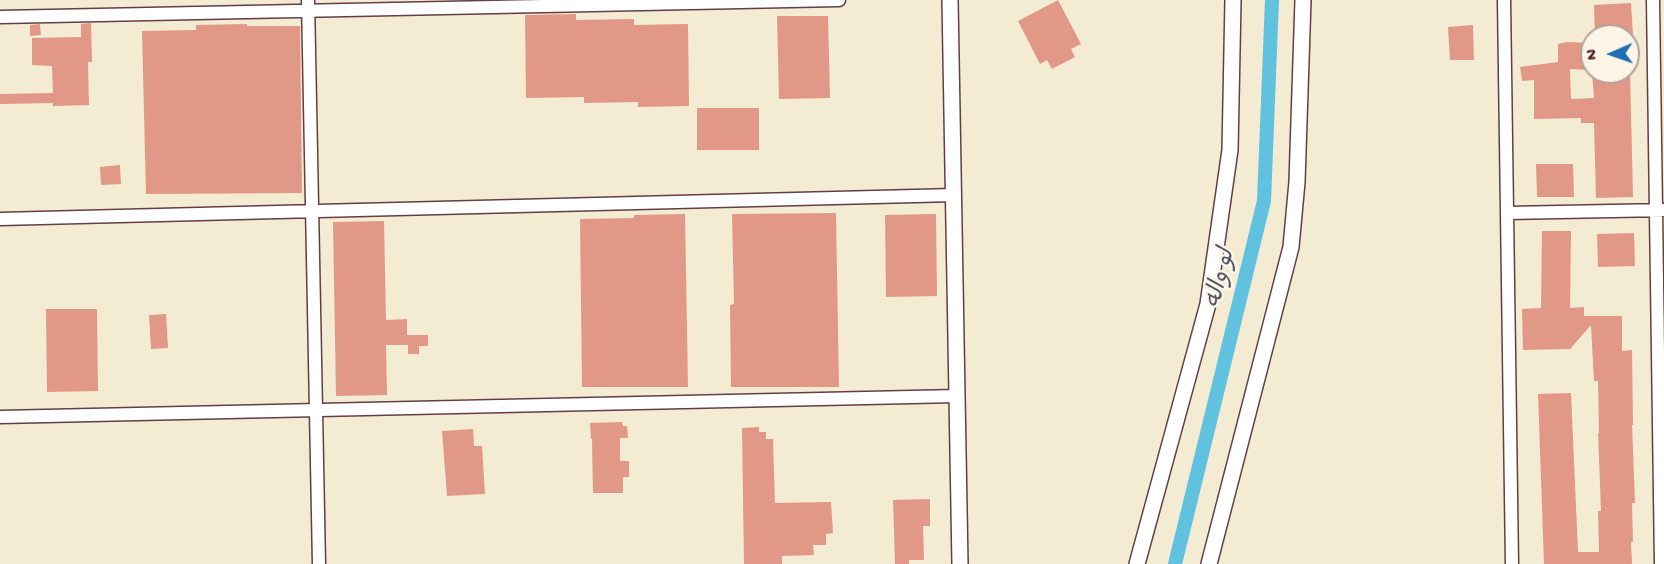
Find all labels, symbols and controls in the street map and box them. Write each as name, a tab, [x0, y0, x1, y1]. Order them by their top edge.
north arrow	[1580, 24, 1640, 84]
text: N	[1584, 49, 1603, 60]
water label: لو واله	[1201, 247, 1243, 311]

